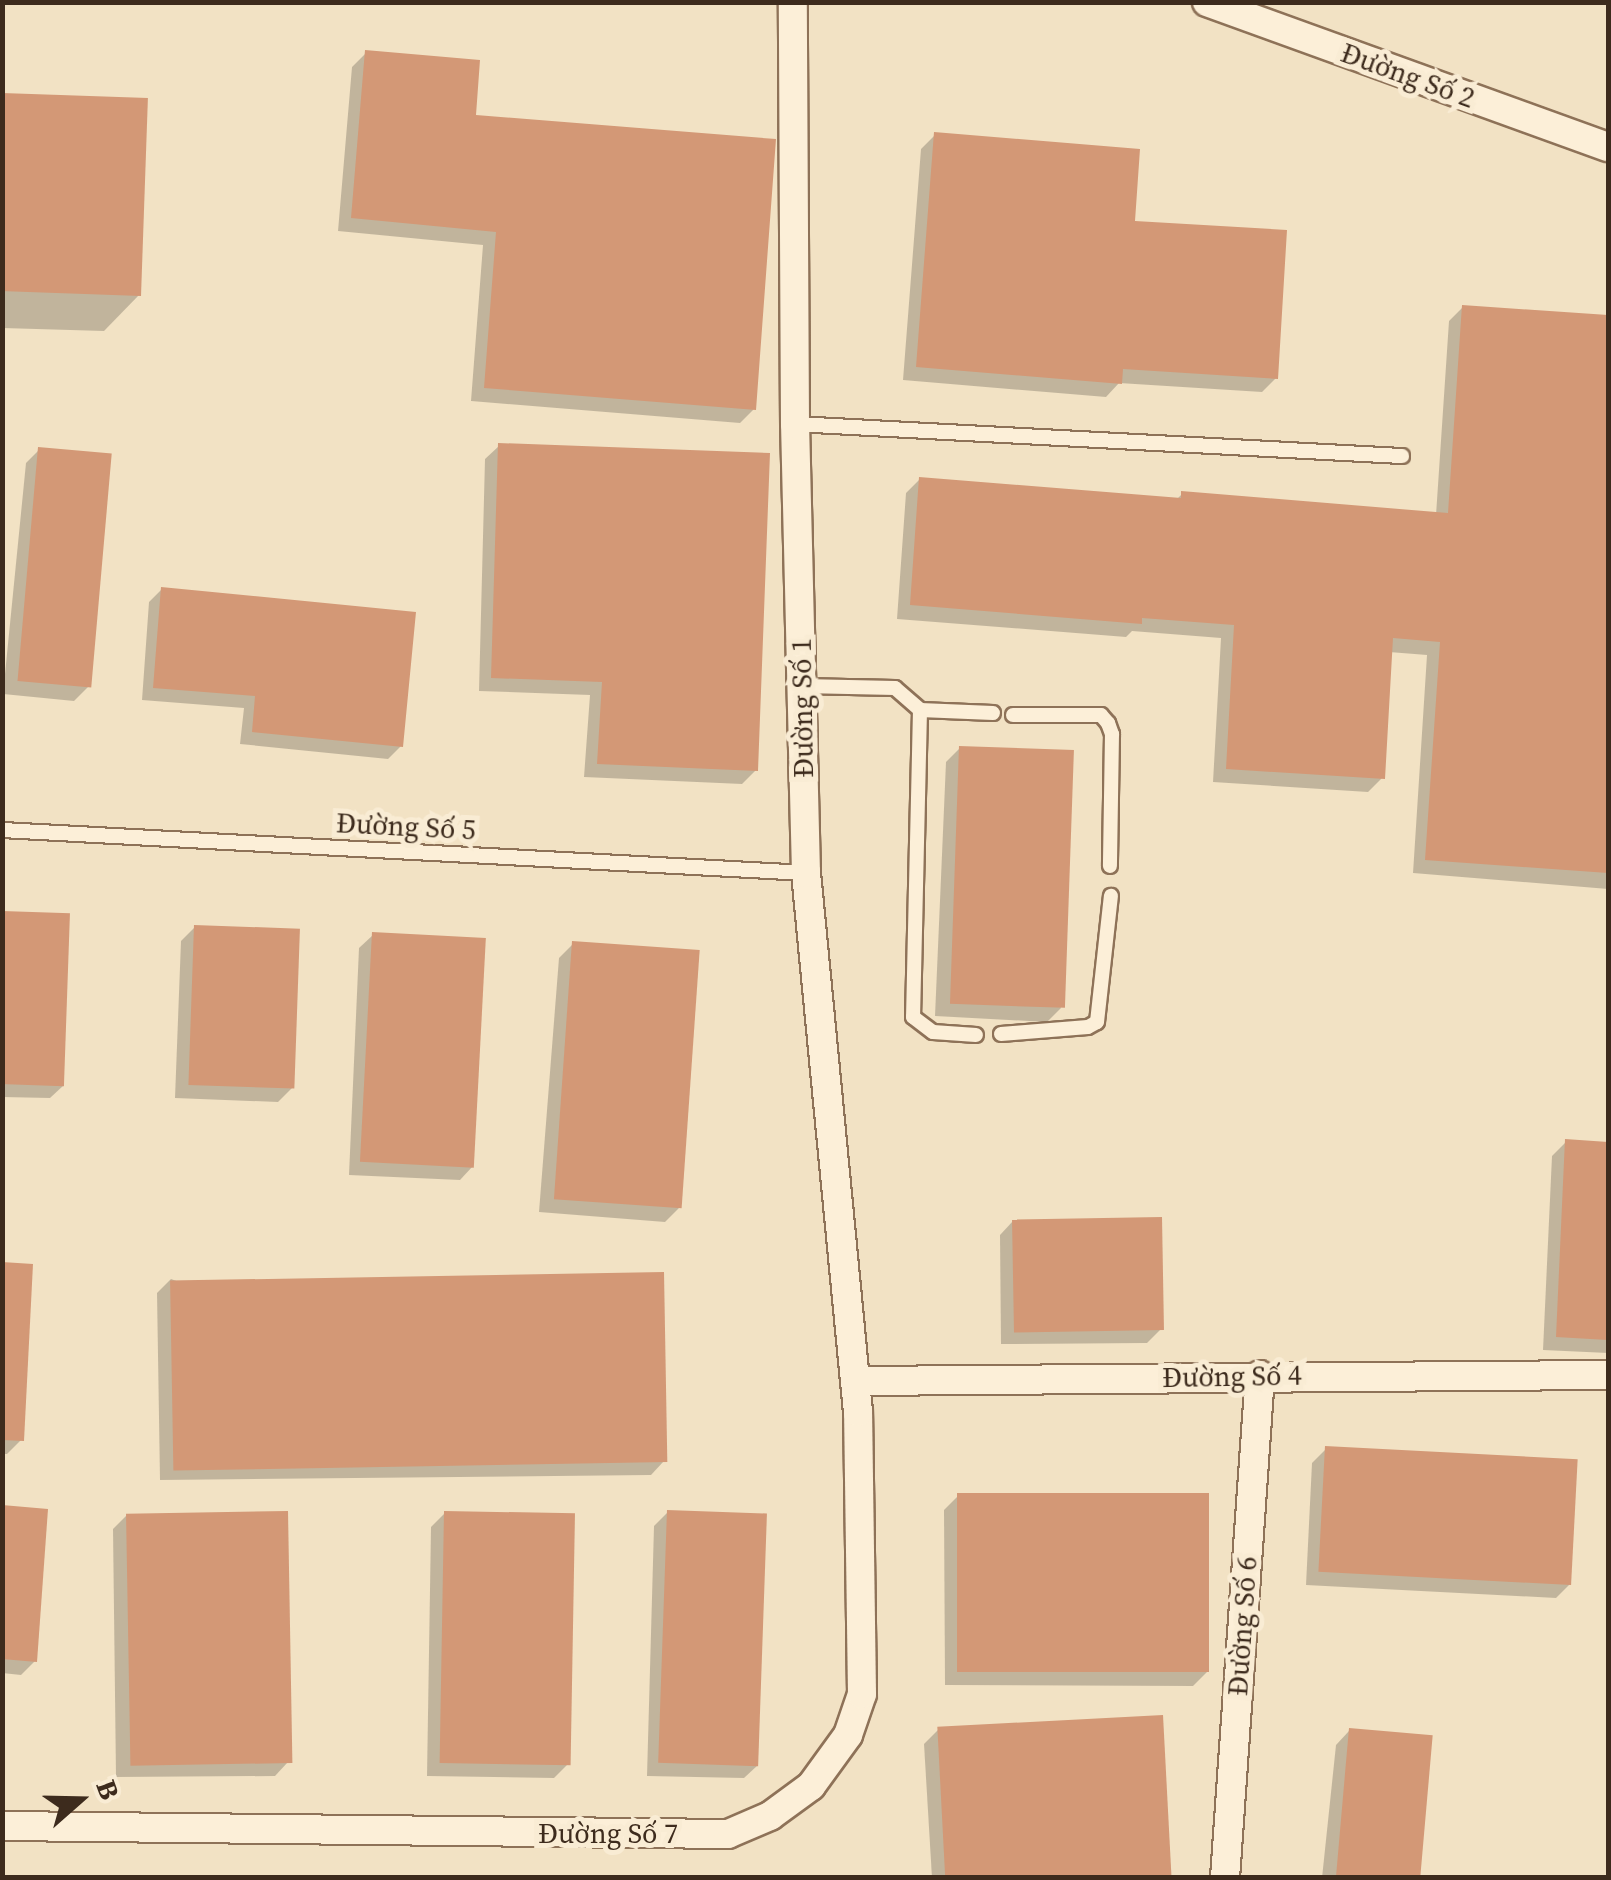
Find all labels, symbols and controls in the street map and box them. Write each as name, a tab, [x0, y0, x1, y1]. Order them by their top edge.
street label: Đường Số 2	[1337, 35, 1479, 115]
street label: Đường Số 1	[784, 638, 820, 778]
street label: Đường Số 5	[335, 806, 477, 846]
street label: Đường Số 4	[1162, 1358, 1302, 1394]
street label: Đường Số 6	[1220, 1555, 1264, 1697]
north arrow	[30, 1750, 130, 1850]
text: B	[87, 1775, 129, 1805]
street label: Đường Số 7	[538, 1816, 678, 1850]

